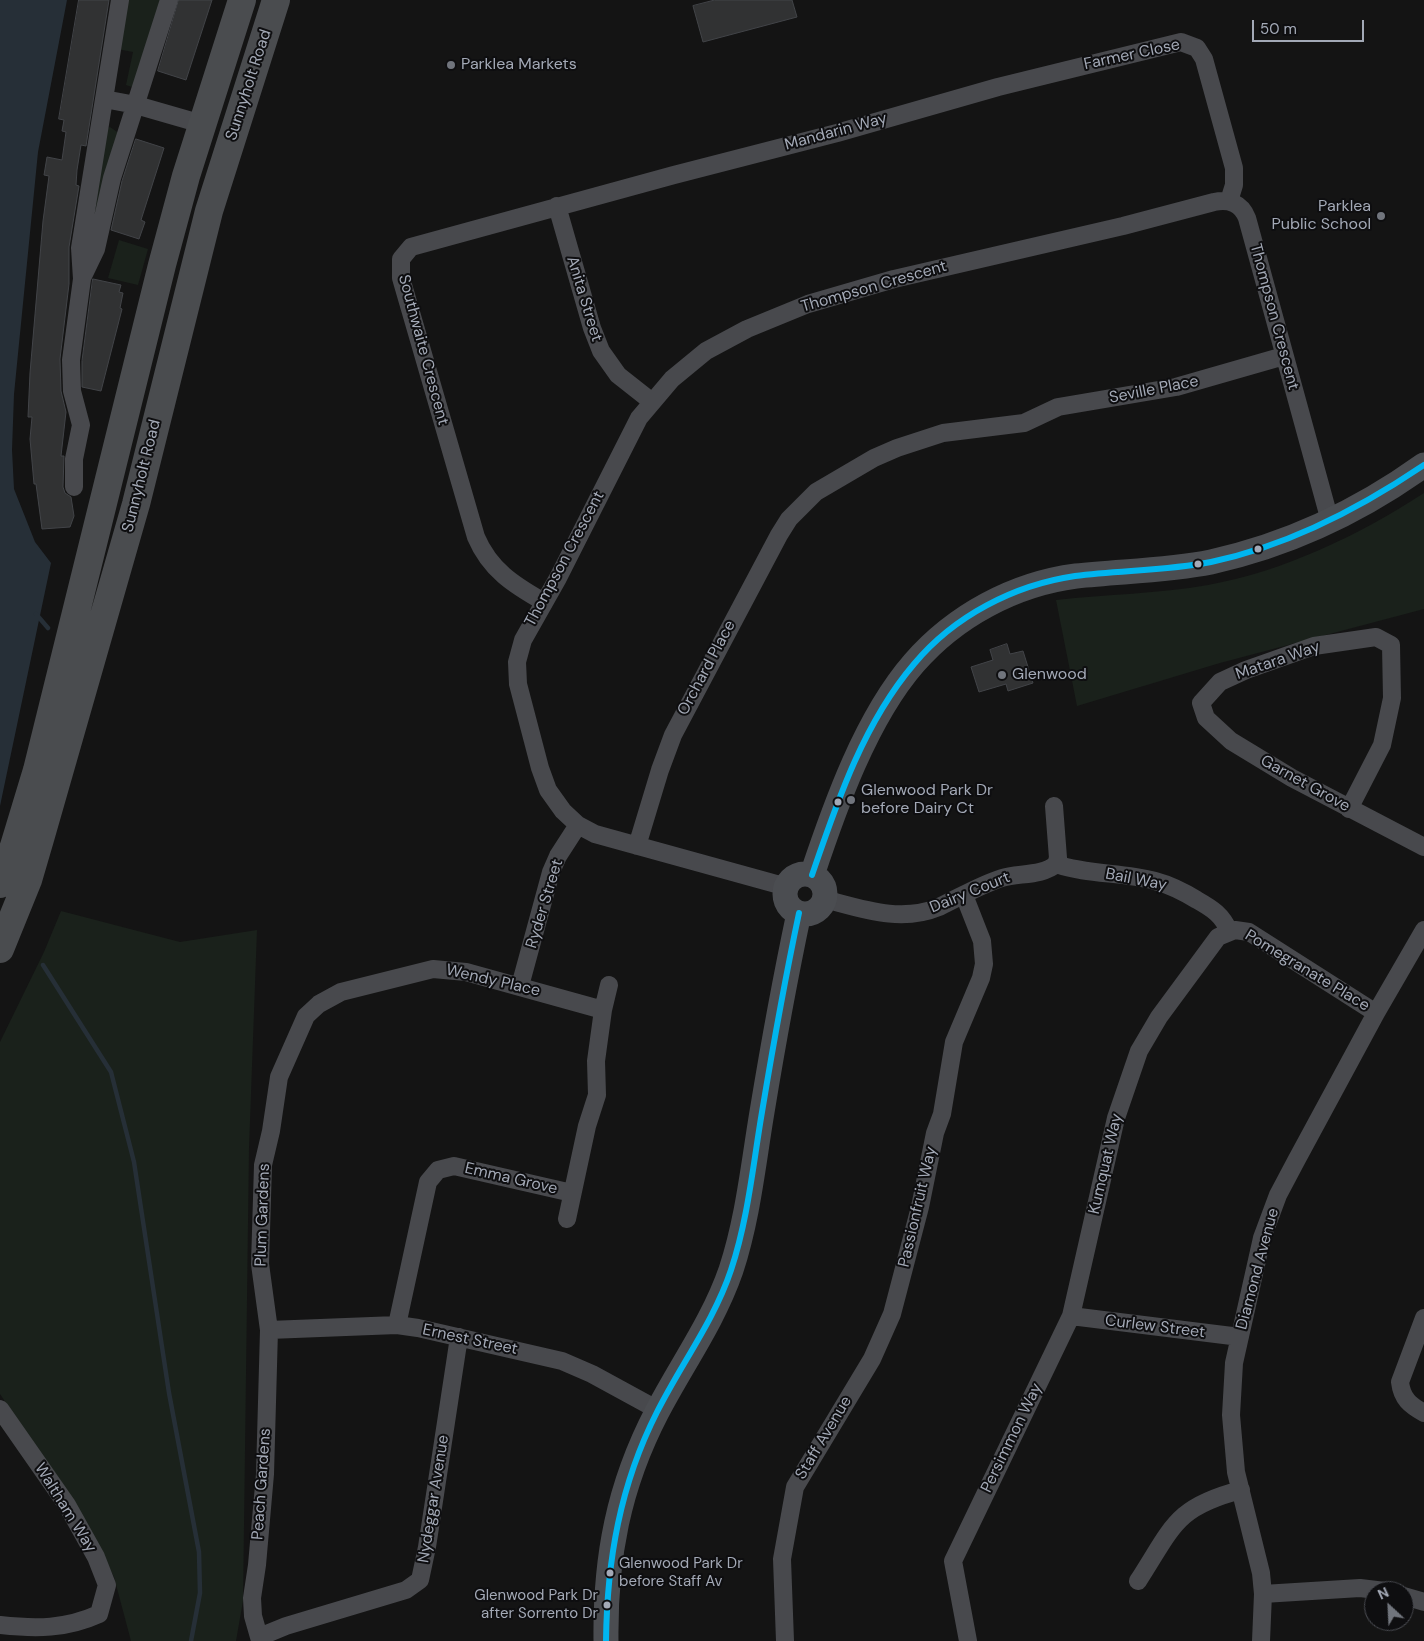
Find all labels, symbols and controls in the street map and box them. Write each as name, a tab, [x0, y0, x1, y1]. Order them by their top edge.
scale bar	[1254, 10, 1366, 42]
text: 50 m	[1260, 19, 1297, 39]
street label: Sunnyholt Road	[222, 27, 276, 143]
street label: Farmer Close	[1082, 35, 1182, 75]
place label: Parklea Markets	[461, 55, 577, 75]
marker: Parklea Markets	[445, 59, 457, 71]
street label: Mandarin Way	[783, 109, 889, 155]
place label: Parklea Public School	[1272, 197, 1371, 235]
marker: Parklea Public School	[1375, 210, 1387, 222]
street label: Thompson Crescent	[1245, 242, 1303, 392]
street label: Anita Street	[562, 254, 606, 344]
street label: Thompson Crescent	[799, 257, 949, 317]
street label: Southwaite Crescent	[394, 273, 452, 427]
street label: Seville Place	[1108, 372, 1200, 408]
street label: Sunnyholt Road	[119, 418, 165, 534]
street label: Thompson Crescent	[521, 488, 609, 630]
unlabelled marker	[1253, 544, 1263, 554]
unlabelled marker	[1193, 559, 1203, 569]
street label: Orchard Place	[674, 617, 740, 719]
street label: Matara Way	[1233, 638, 1323, 684]
place label: Glenwood	[1012, 665, 1087, 685]
marker: Glenwood	[996, 669, 1008, 681]
street label: Garnet Grove	[1257, 752, 1353, 816]
place label: Glenwood Park Dr before Dairy Ct	[861, 781, 993, 819]
marker: Glenwood Park Dr before Dairy Ct	[845, 794, 857, 806]
unlabelled marker	[833, 797, 843, 807]
street label: Ryder Street	[522, 857, 568, 951]
street label: Bail Way	[1104, 865, 1168, 895]
street label: Dairy Court	[927, 868, 1013, 918]
street label: Pomegranate Place	[1241, 926, 1373, 1016]
street label: Wendy Place	[444, 961, 542, 1001]
street label: Kumquat Way	[1085, 1112, 1127, 1216]
street label: Passionfruit Way	[895, 1145, 941, 1269]
street label: Emma Grove	[463, 1159, 559, 1199]
street label: Plum Gardens	[252, 1163, 274, 1267]
street label: Diamond Avenue	[1233, 1206, 1283, 1332]
street label: Curlew Street	[1104, 1311, 1206, 1343]
street label: Ernest Street	[421, 1321, 519, 1359]
street label: Persimmon Way	[977, 1380, 1047, 1496]
street label: Staff Avenue	[792, 1393, 856, 1483]
street label: Peach Gardens	[249, 1427, 275, 1541]
street label: Nydeggar Avenue	[414, 1434, 454, 1564]
street label: Waltham Way	[30, 1460, 100, 1556]
place label: Glenwood Park Dr before Staff Av	[619, 1555, 743, 1590]
marker: Glenwood Park Dr before Staff Av	[605, 1568, 615, 1578]
north arrow	[1364, 1581, 1414, 1631]
text: N	[1375, 1583, 1392, 1604]
place label: Glenwood Park Dr after Sorrento Dr	[474, 1587, 598, 1622]
marker: Glenwood Park Dr after Sorrento Dr	[602, 1600, 612, 1610]

